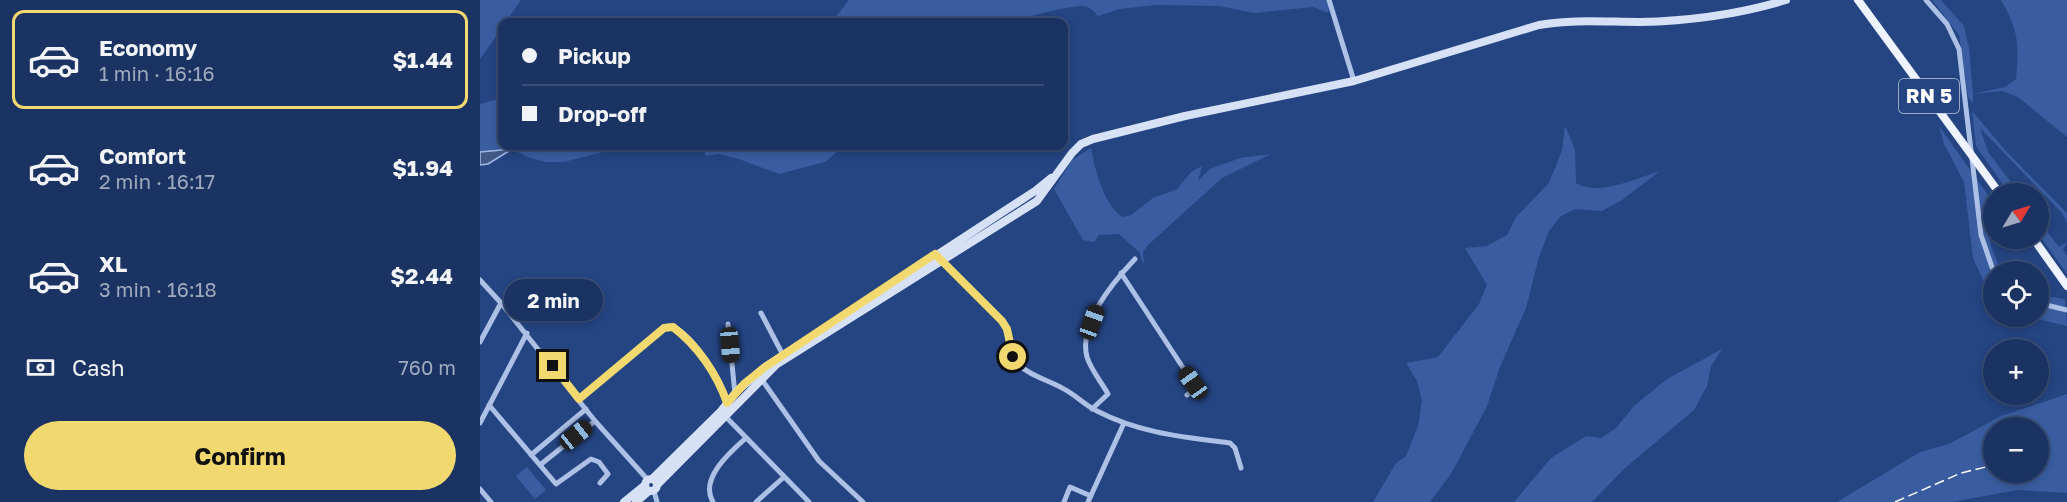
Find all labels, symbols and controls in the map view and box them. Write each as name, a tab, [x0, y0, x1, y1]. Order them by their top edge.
icon: car	[27, 33, 81, 87]
text: Economy	[99, 34, 197, 61]
text: Pickup	[558, 42, 631, 69]
text: $1.44	[392, 46, 453, 73]
text: 1 min · 16:16	[99, 61, 215, 85]
road number: RN 5	[1899, 79, 1959, 113]
text: Drop-off	[558, 100, 647, 127]
icon: car	[27, 141, 81, 195]
text: Comfort	[99, 142, 186, 169]
text: $1.94	[392, 154, 453, 181]
text: 2 min · 16:17	[99, 169, 215, 193]
north arrow	[1983, 183, 2049, 249]
map controls	[1983, 183, 2049, 483]
icon: car	[27, 249, 81, 303]
text: XL	[99, 250, 127, 277]
button: locate	[1983, 261, 2049, 327]
text: $2.44	[390, 262, 453, 289]
text: 3 min · 16:18	[99, 277, 217, 301]
callout: 2 min	[503, 279, 602, 321]
text: 2 min	[527, 288, 580, 312]
car	[1077, 302, 1107, 342]
car	[719, 326, 741, 364]
button: +	[1983, 339, 2049, 405]
route start	[999, 343, 1026, 370]
icon: cash	[24, 351, 57, 384]
route end	[539, 352, 566, 379]
text: Cash	[72, 354, 125, 381]
text: 760 m	[398, 355, 456, 379]
car	[1175, 363, 1211, 403]
car	[556, 417, 596, 453]
button: −	[1983, 417, 2049, 483]
button: Confirm	[24, 421, 456, 490]

